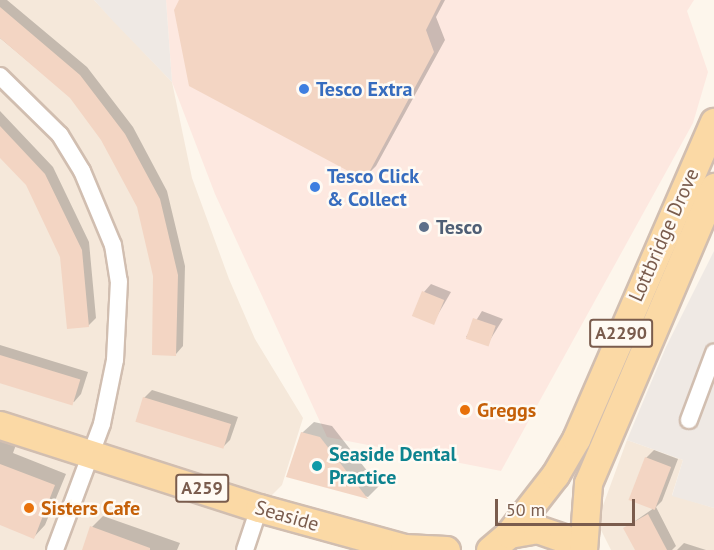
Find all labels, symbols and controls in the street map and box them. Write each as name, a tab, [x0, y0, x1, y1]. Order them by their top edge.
place label: Tesco Extra	[316, 77, 412, 101]
marker: Tesco Extra	[297, 82, 311, 96]
place label: Tesco Click & Collect	[327, 164, 419, 211]
street label: Lottbridge Drove	[624, 165, 704, 305]
marker: Tesco Click & Collect	[308, 180, 322, 194]
place label: Tesco	[436, 215, 482, 239]
marker: Tesco	[417, 220, 431, 234]
road number: A2290	[588, 318, 654, 348]
place label: Greggs	[477, 398, 536, 422]
marker: Greggs	[458, 403, 472, 417]
place label: Seaside Dental Practice	[329, 442, 456, 489]
marker: Seaside Dental Practice	[310, 459, 324, 473]
road number: A259	[175, 473, 229, 503]
scale bar	[498, 487, 638, 525]
street label: Seaside	[252, 495, 322, 537]
place label: Sisters Cafe	[41, 496, 140, 520]
text: 50 m	[506, 498, 545, 521]
marker: Sisters Cafe	[22, 501, 36, 515]

